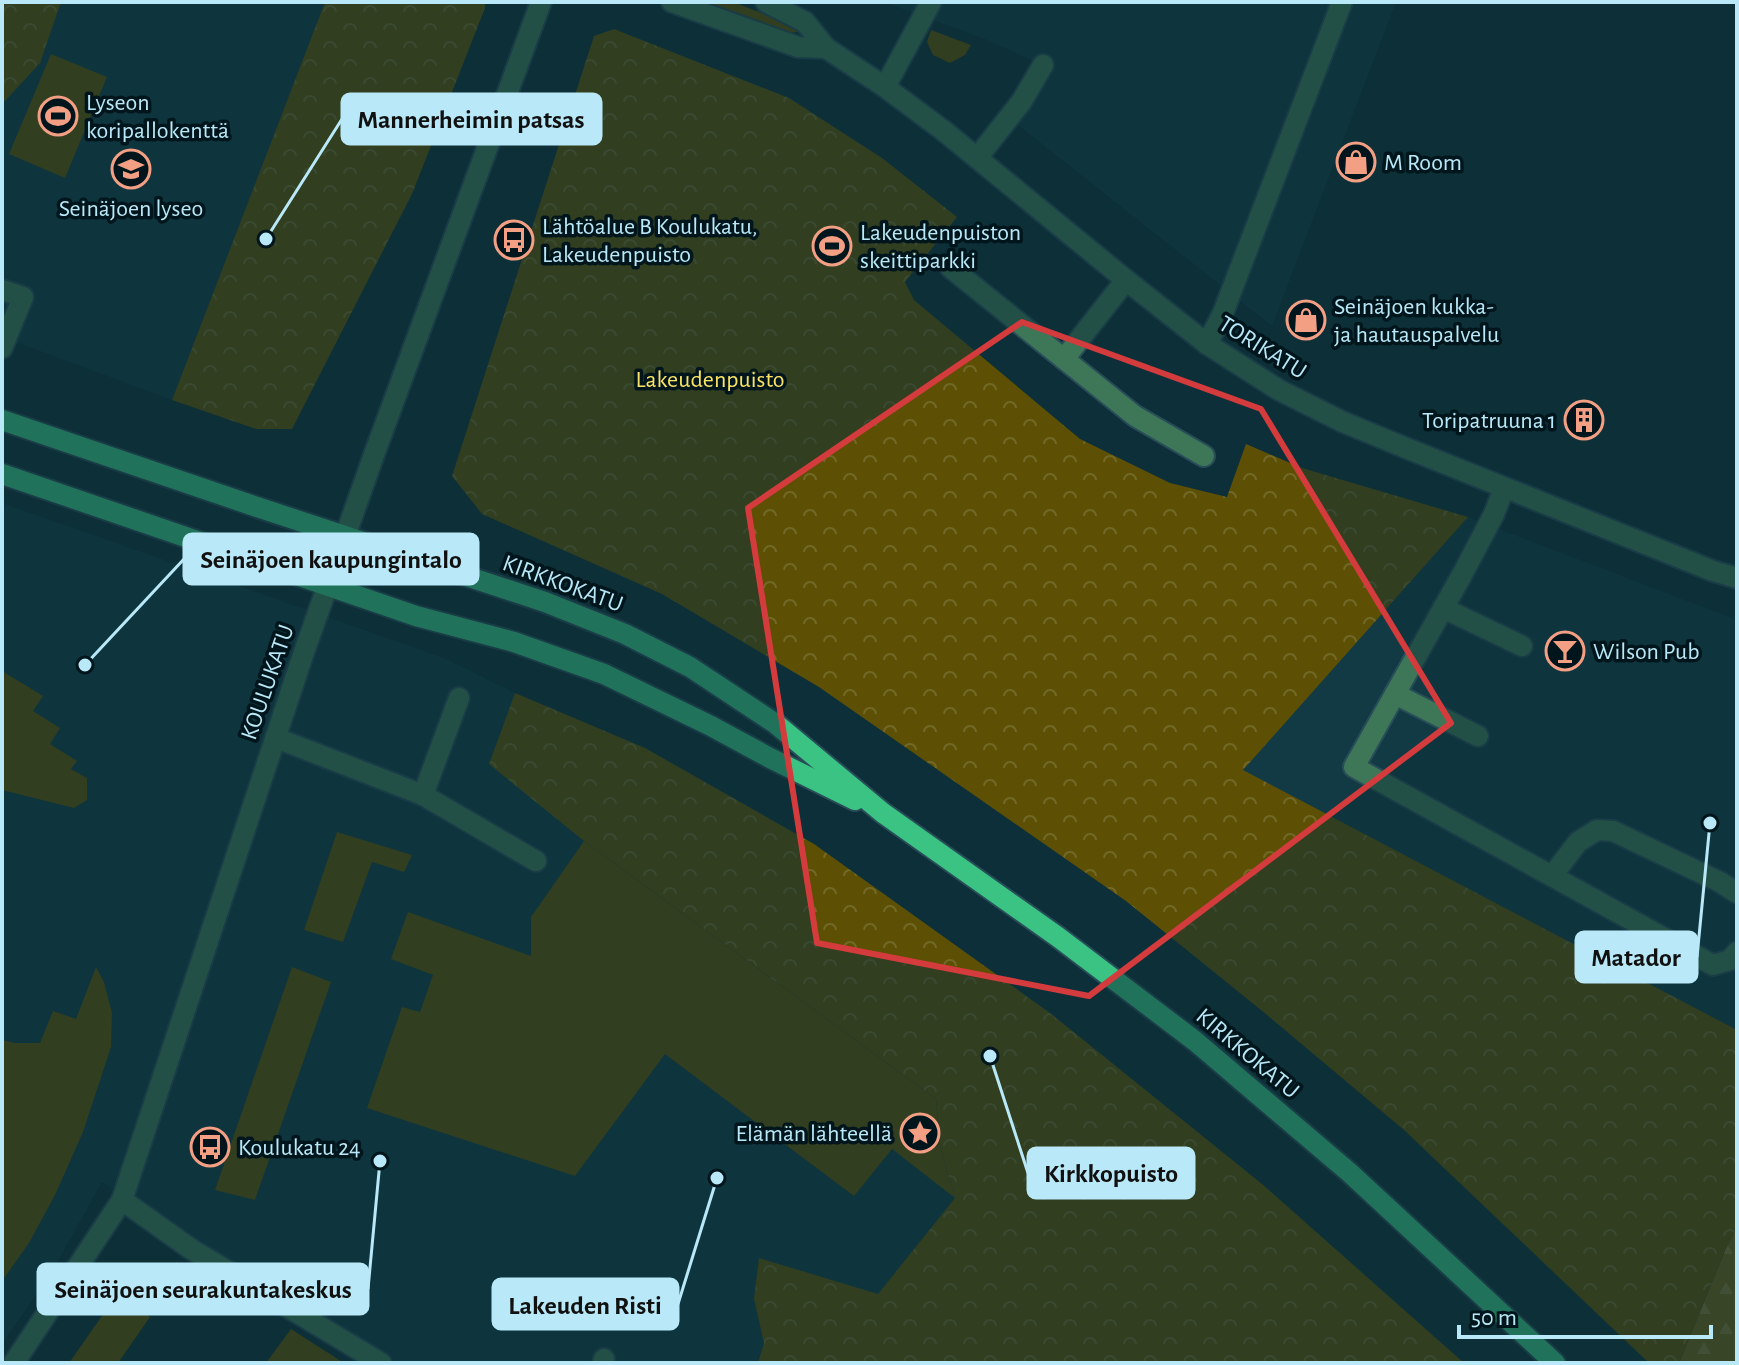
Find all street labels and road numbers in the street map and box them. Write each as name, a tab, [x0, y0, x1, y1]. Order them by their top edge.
street label: TORIKATU	[1214, 312, 1310, 384]
street label: KIRKKOKATU	[499, 551, 626, 617]
street label: KOULUKATU	[237, 622, 299, 743]
street label: KIRKKOKATU	[1191, 1004, 1303, 1104]

